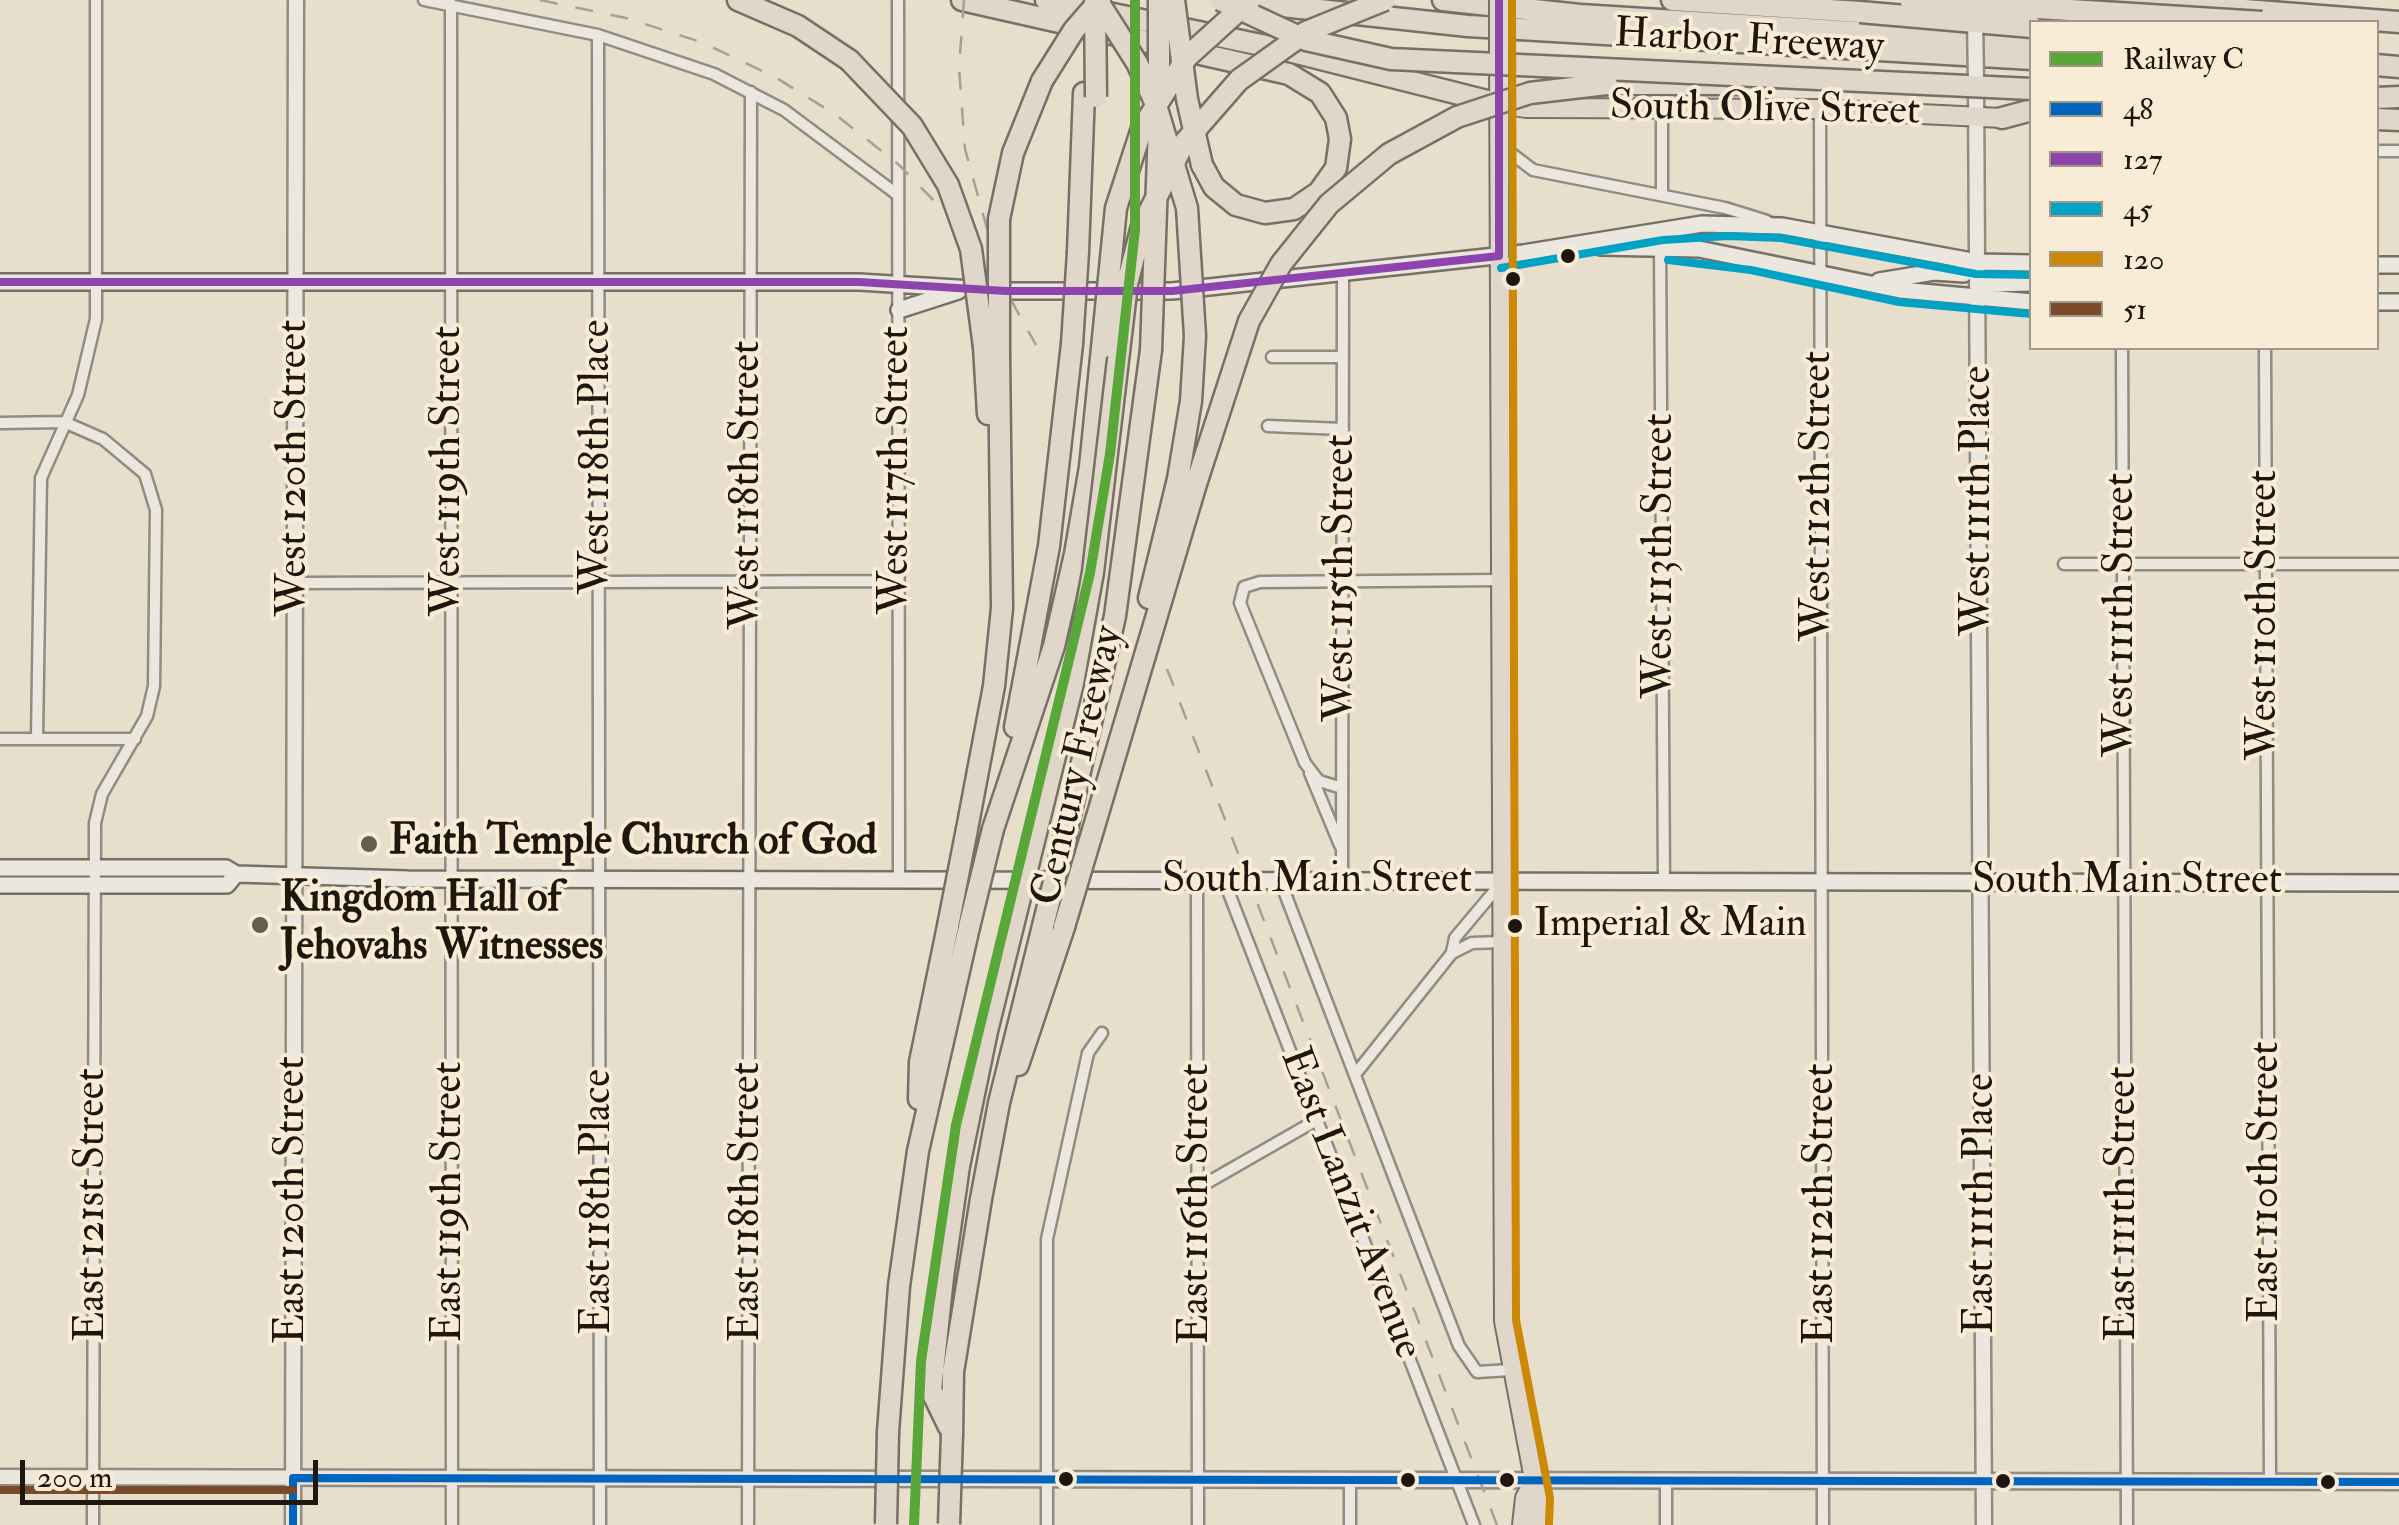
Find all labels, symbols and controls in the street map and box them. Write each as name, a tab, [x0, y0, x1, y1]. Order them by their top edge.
street label: Harbor Freeway	[1613, 11, 1885, 75]
legend	[2029, 20, 2379, 350]
text: Railway C	[2123, 41, 2244, 78]
street label: South Olive Street	[1609, 83, 1921, 139]
text: 48	[2123, 91, 2153, 128]
text: 127	[2123, 141, 2163, 178]
text: 45	[2123, 191, 2152, 228]
text: 120	[2123, 241, 2164, 278]
unlabelled marker	[1558, 246, 1578, 266]
unlabelled marker	[1503, 269, 1523, 289]
text: 51	[2123, 291, 2147, 328]
street label: West 120th Street	[271, 320, 321, 616]
street label: West 118th Place	[574, 320, 624, 594]
street label: West 119th Street	[425, 326, 475, 616]
street label: West 117th Street	[873, 326, 923, 614]
street label: West 118th Street	[724, 341, 774, 629]
street label: West 112th Street	[1795, 351, 1845, 641]
street label: West 111th Place	[1955, 366, 2005, 636]
street label: West 113th Street	[1637, 413, 1687, 699]
street label: West 115th Street	[1318, 434, 1368, 722]
street label: West 110th Street	[2241, 470, 2291, 760]
street label: West 111th Street	[2098, 473, 2148, 757]
street label: Century Freeway	[1023, 621, 1137, 911]
place label: Faith Temple Church of God	[389, 819, 877, 869]
marker: Faith Temple Church of God	[358, 833, 380, 855]
street label: South Main Street	[1162, 857, 1472, 907]
street label: South Main Street	[1972, 858, 2282, 908]
place label: Kingdom Hall of Jehovahs Witnesses	[280, 876, 603, 974]
place label: Imperial & Main	[1534, 902, 1807, 950]
marker: Kingdom Hall of Jehovahs Witnesses	[249, 914, 271, 936]
marker: Imperial & Main	[1505, 916, 1525, 936]
street label: East Lanzit Avenue	[1267, 1041, 1431, 1367]
street label: East 110th Street	[2243, 1041, 2293, 1323]
street label: East 120th Street	[269, 1056, 319, 1344]
street label: East 119th Street	[426, 1061, 476, 1343]
street label: East 118th Street	[724, 1062, 774, 1342]
street label: East 116th Street	[1173, 1063, 1223, 1345]
street label: East 112th Street	[1798, 1063, 1848, 1345]
street label: East 111th Street	[2100, 1066, 2150, 1342]
street label: East 121st Street	[69, 1068, 119, 1342]
street label: East 118th Place	[575, 1069, 625, 1335]
street label: East 111th Place	[1958, 1074, 2008, 1334]
scale bar	[25, 1440, 322, 1502]
text: 200 m	[37, 1459, 113, 1496]
unlabelled marker	[1056, 1469, 1076, 1489]
unlabelled marker	[1398, 1470, 1418, 1490]
unlabelled marker	[1497, 1470, 1517, 1490]
unlabelled marker	[1993, 1471, 2013, 1491]
unlabelled marker	[2318, 1472, 2338, 1492]

